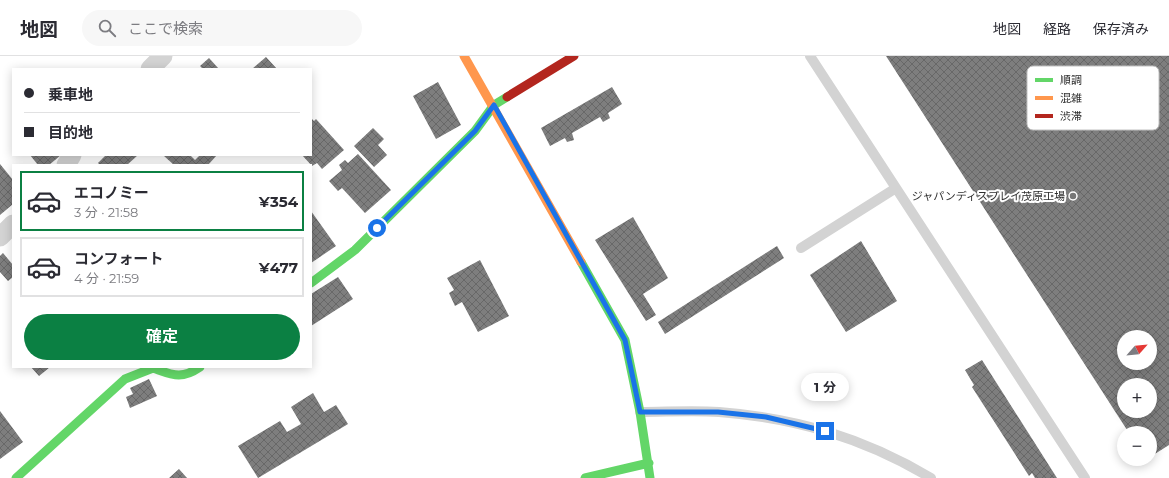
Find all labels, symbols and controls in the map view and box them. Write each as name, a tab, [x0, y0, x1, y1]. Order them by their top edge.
search box	[82, 10, 362, 46]
icon: search	[96, 17, 118, 39]
text: 地図	[20, 18, 58, 41]
text: ここで検索	[128, 19, 203, 38]
text: 地図	[993, 20, 1021, 38]
text: 経路	[1043, 20, 1071, 38]
text: 保存済み	[1093, 20, 1149, 38]
legend	[1027, 66, 1159, 130]
text: 順調	[1060, 73, 1082, 87]
text: 乗車地	[48, 85, 93, 104]
text: 混雑	[1060, 91, 1082, 105]
text: 渋滞	[1060, 109, 1082, 123]
text: 目的地	[48, 123, 93, 142]
icon: car	[26, 183, 62, 219]
text: エコノミー	[74, 183, 149, 202]
place label: ジャパンディスプレイ茂原工場	[912, 189, 1065, 203]
marker: ジャパンディスプレイ茂原工場	[1068, 191, 1078, 201]
text: ¥354	[259, 192, 298, 211]
text: 3 分 · 21:58	[74, 204, 138, 220]
route start	[368, 219, 386, 237]
icon: car	[26, 249, 62, 285]
text: コンフォート	[74, 249, 164, 268]
text: ¥477	[259, 258, 298, 277]
text: 4 分 · 21:59	[74, 270, 139, 286]
button: 確定	[24, 314, 300, 360]
north arrow	[1117, 330, 1157, 370]
map controls	[1117, 330, 1157, 466]
callout: 1 分	[801, 373, 849, 401]
button: +	[1117, 378, 1157, 418]
text: 1 分	[814, 379, 836, 395]
route end	[816, 422, 834, 440]
button: −	[1117, 426, 1157, 466]

